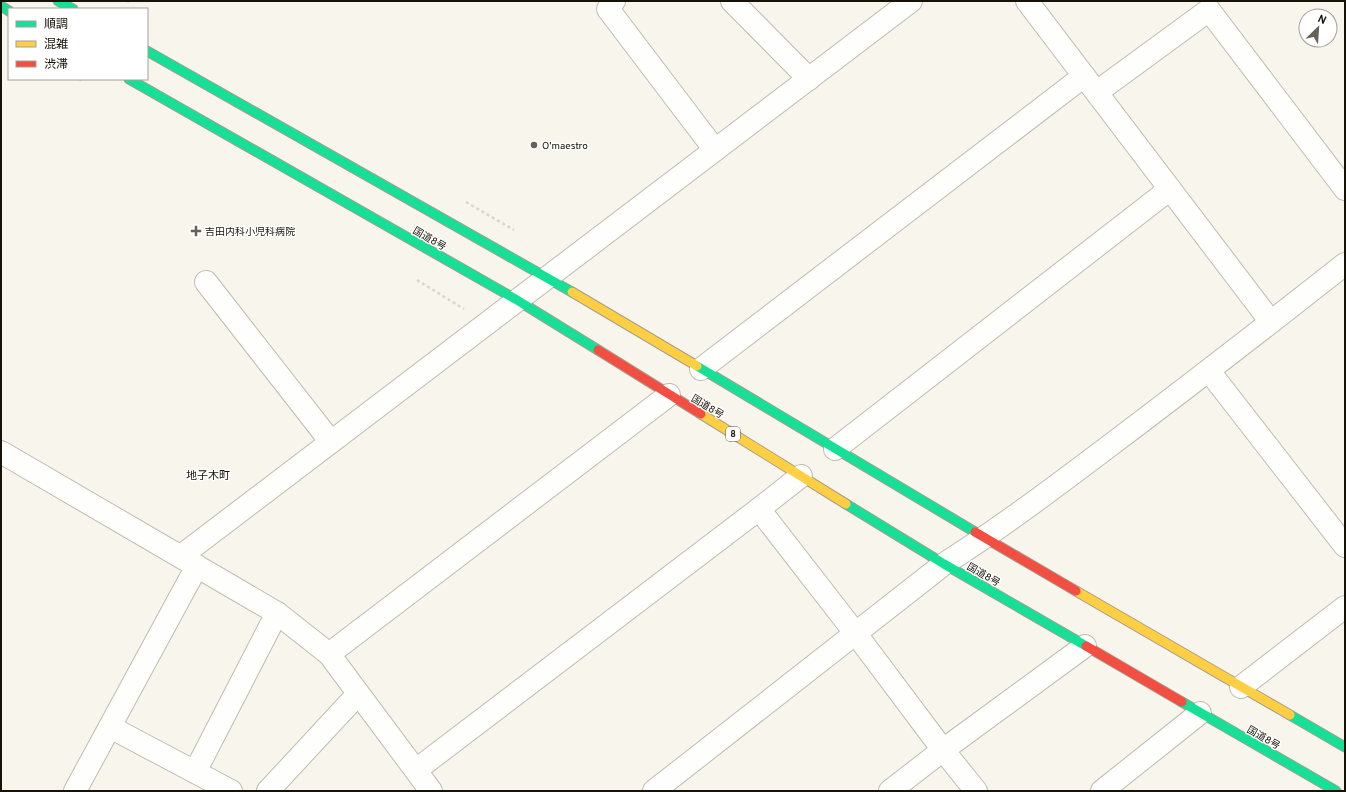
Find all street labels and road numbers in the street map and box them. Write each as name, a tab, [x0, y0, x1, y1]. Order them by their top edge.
street label: 国道8号	[410, 225, 448, 254]
street label: 国道8号	[688, 392, 726, 422]
road number: 8	[726, 427, 740, 441]
street label: 国道8号	[964, 561, 1002, 590]
street label: 国道8号	[1244, 724, 1282, 753]

